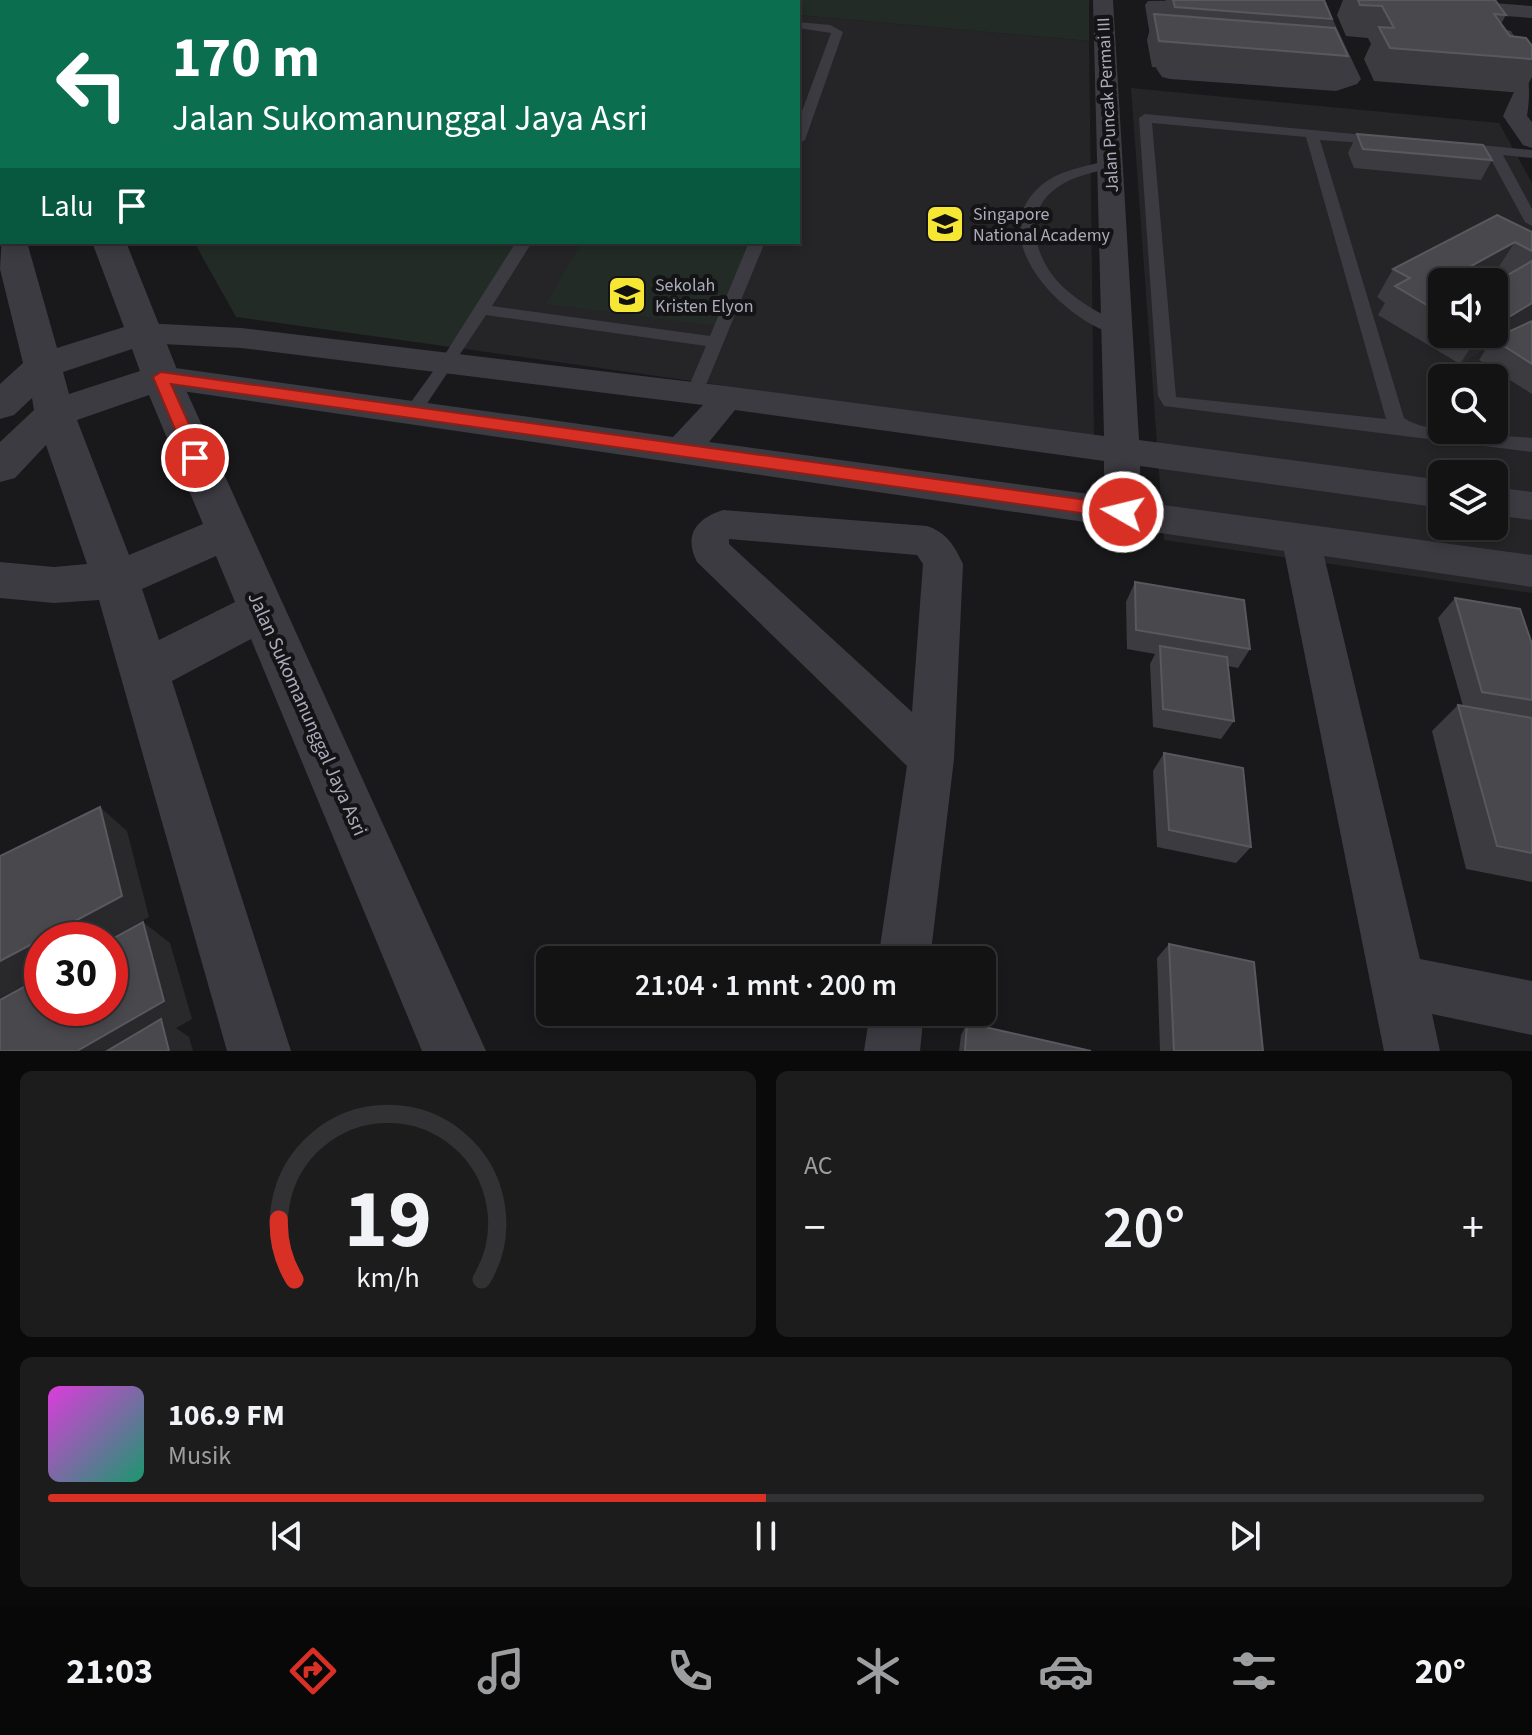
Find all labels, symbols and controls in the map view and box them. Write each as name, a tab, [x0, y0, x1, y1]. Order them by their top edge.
street label: Jalan Puncak Permai III	[1091, 17, 1125, 193]
text: 170 m	[172, 19, 320, 98]
icon: left	[40, 32, 144, 136]
text: Jalan Sukomanunggal Jaya Asri	[172, 93, 648, 144]
icon: arrive	[110, 184, 154, 228]
text: Lalu	[40, 185, 94, 228]
place label: Singapore National Academy	[973, 202, 1111, 248]
school or university icon: Singapore National Academy	[924, 203, 966, 245]
map controls	[1428, 268, 1508, 540]
button: sound	[1428, 268, 1508, 348]
place label: Sekolah Kristen Elyon	[655, 273, 754, 319]
school or university icon: Sekolah Kristen Elyon	[606, 274, 648, 316]
button: search	[1428, 364, 1508, 444]
pin	[161, 424, 229, 492]
icon: arrive	[173, 436, 217, 480]
button: layers	[1428, 460, 1508, 540]
position arrow	[1081, 470, 1165, 554]
street label: Jalan Sukomanunggal Jaya Asri	[240, 588, 374, 840]
speed limit sign: 30	[24, 922, 128, 1026]
text: 21:04 · 1 mnt · 200 m	[635, 964, 897, 1007]
text: AC	[804, 1147, 833, 1184]
text: 19	[344, 1161, 432, 1279]
text: 20°	[1103, 1186, 1185, 1271]
text: −	[804, 1197, 826, 1260]
text: +	[1462, 1197, 1484, 1260]
text: km/h	[356, 1258, 420, 1298]
text: 106.9 FM	[168, 1394, 285, 1437]
text: Musik	[168, 1437, 231, 1474]
icon: previous	[265, 1514, 309, 1558]
icon: pause	[744, 1514, 788, 1558]
icon: next	[1223, 1514, 1267, 1558]
icon: directions	[285, 1643, 341, 1699]
icon: music	[473, 1643, 529, 1699]
icon: phone	[662, 1643, 718, 1699]
icon: climate	[850, 1643, 906, 1699]
icon: car	[1038, 1643, 1094, 1699]
icon: filters	[1226, 1643, 1282, 1699]
text: 21:03	[66, 1646, 153, 1697]
text: 20°	[1415, 1646, 1466, 1697]

